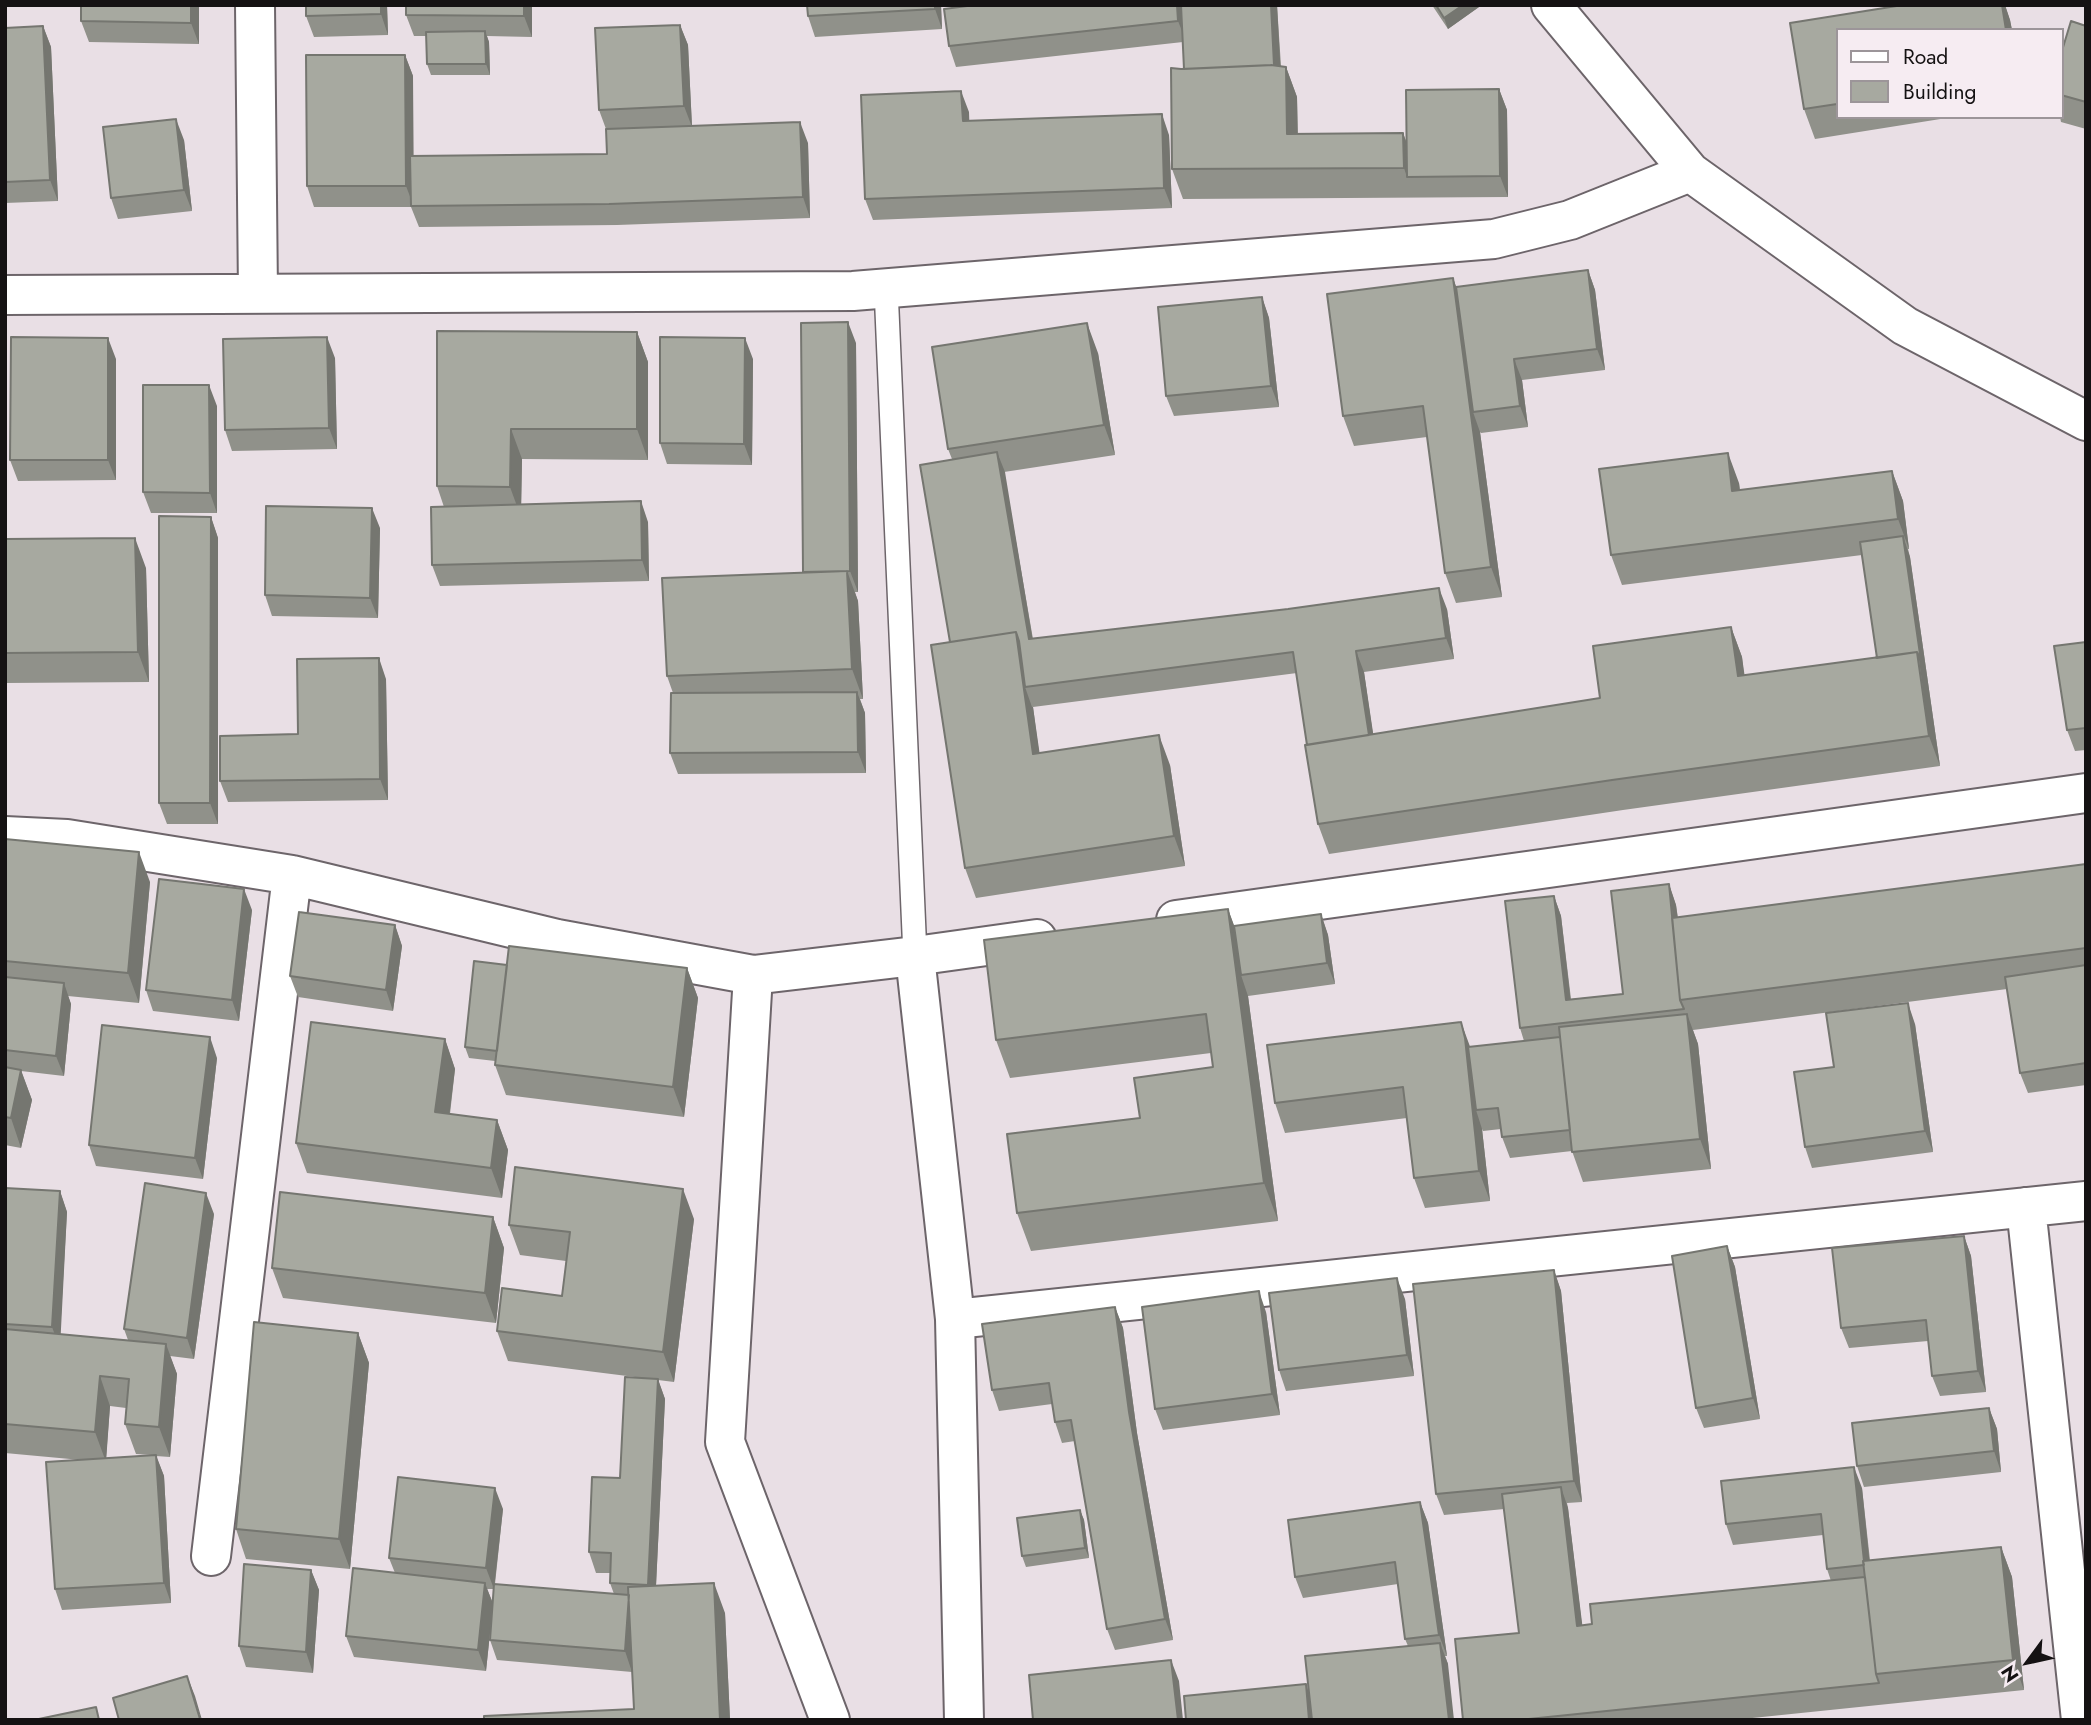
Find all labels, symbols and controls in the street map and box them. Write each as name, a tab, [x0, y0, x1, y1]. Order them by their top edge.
legend	[1836, 28, 2063, 119]
text: Road	[1903, 42, 1948, 72]
text: Building	[1903, 77, 1976, 107]
north arrow	[1993, 1627, 2063, 1697]
text: N	[1995, 1660, 2025, 1687]

